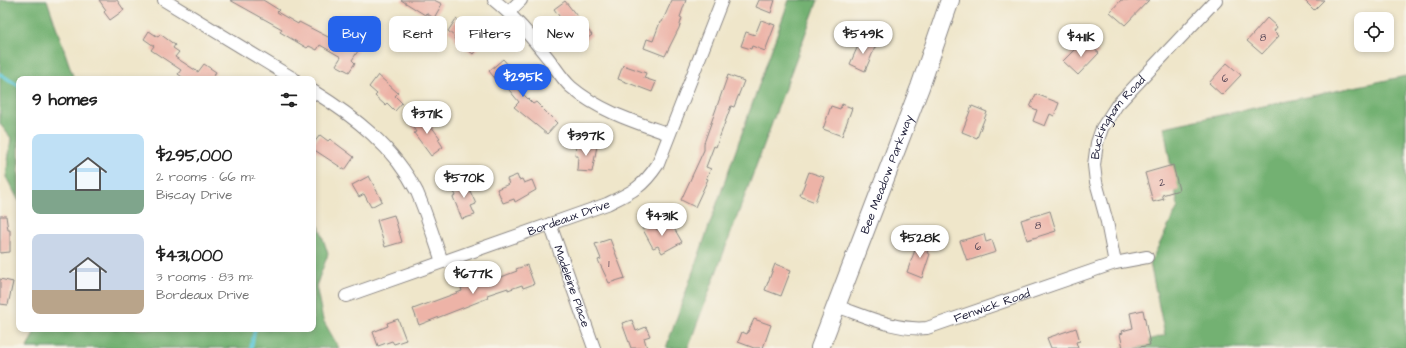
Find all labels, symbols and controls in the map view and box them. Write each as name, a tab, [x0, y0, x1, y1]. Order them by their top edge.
map controls	[1354, 12, 1394, 52]
button: locate	[1354, 12, 1394, 52]
chip: Buy	[328, 16, 381, 52]
chip: Rent	[389, 16, 447, 52]
chip: Filters	[455, 16, 525, 52]
chip: New	[533, 16, 589, 52]
pin: $549K	[835, 21, 891, 55]
pin: $411K	[1053, 24, 1109, 58]
text: $549K	[843, 25, 883, 43]
text: $411K	[1067, 28, 1095, 46]
house number: 8	[1260, 31, 1267, 45]
pin: $295K	[495, 64, 551, 98]
text: $295K	[503, 68, 543, 86]
street label: Buckingham Road	[1086, 72, 1149, 160]
house number: 6	[1222, 72, 1229, 86]
text: 9 homes	[32, 88, 97, 112]
icon: filters	[278, 89, 300, 111]
pin: $371K	[399, 101, 455, 135]
text: $371K	[411, 105, 443, 123]
street label: Bee Meadow Parkway	[856, 112, 918, 236]
pin: $397K	[558, 123, 614, 157]
text: $397K	[567, 127, 605, 145]
text: $295,000	[156, 144, 232, 168]
icon: home	[64, 150, 112, 198]
pin: $570K	[436, 165, 492, 199]
text: 2 rooms · 66 m²	[156, 168, 256, 186]
text: $570K	[444, 169, 484, 187]
house number: 2	[1159, 176, 1165, 190]
text: Biscay Drive	[156, 186, 232, 204]
street label: Bordeaux Drive	[525, 195, 613, 240]
pin: $431K	[634, 203, 690, 237]
text: $431K	[646, 207, 678, 225]
house number: 8	[1035, 219, 1042, 233]
pin: $528K	[892, 225, 948, 259]
text: $528K	[900, 229, 940, 247]
house number: 6	[975, 240, 982, 254]
street label: Madeleine Place	[550, 243, 595, 330]
text: $431,000	[156, 244, 223, 268]
icon: home	[64, 250, 112, 298]
house number: 1	[608, 257, 610, 271]
pin: $677K	[445, 261, 501, 295]
text: $677K	[453, 265, 493, 283]
text: 3 rooms · 83 m²	[156, 268, 254, 286]
street label: Fenwick Road	[951, 285, 1032, 327]
text: Bordeaux Drive	[156, 286, 249, 304]

